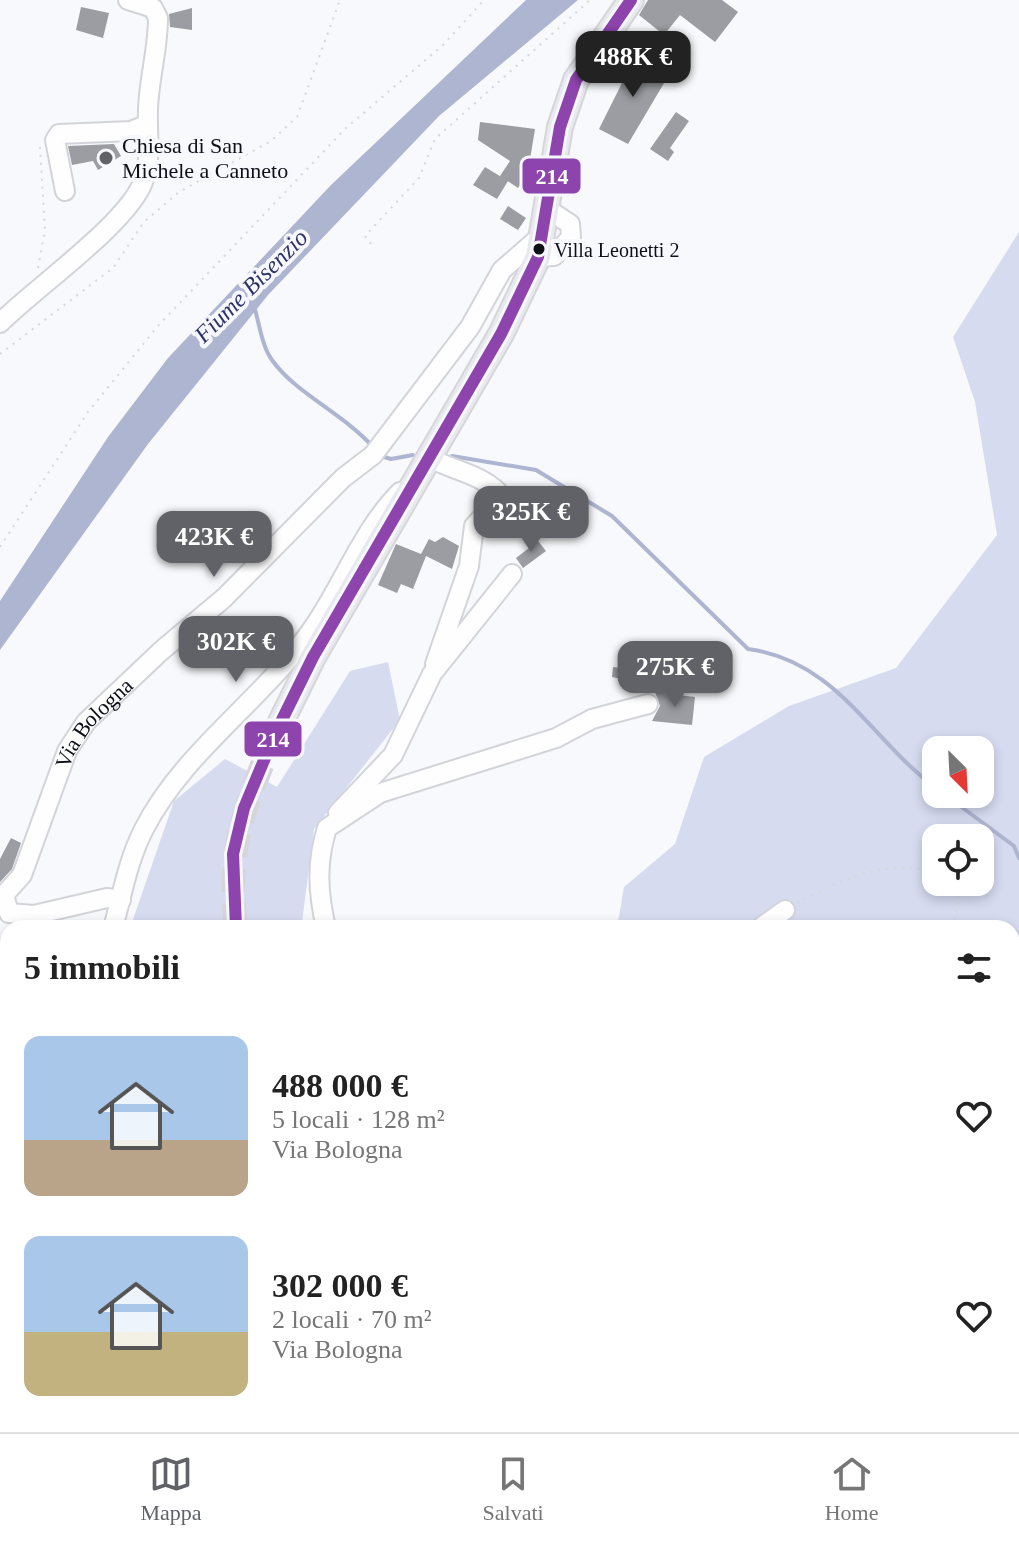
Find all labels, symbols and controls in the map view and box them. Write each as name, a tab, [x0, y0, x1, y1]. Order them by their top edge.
pin: 488K €	[568, 31, 698, 99]
text: 488K €	[594, 42, 672, 71]
place label: Chiesa di San Michele a Canneto	[122, 133, 288, 183]
marker: Chiesa di San Michele a Canneto	[97, 149, 115, 167]
line badge: 214	[521, 157, 582, 195]
text: 214	[536, 164, 569, 189]
water label: Fiume Bisenzio	[189, 224, 313, 348]
place label: Villa Leonetti 2	[554, 239, 679, 261]
marker: Villa Leonetti 2	[531, 241, 547, 257]
pin: 325K €	[466, 486, 596, 554]
text: 325K €	[492, 497, 570, 526]
pin: 423K €	[149, 511, 279, 579]
text: 423K €	[175, 522, 253, 551]
pin: 302K €	[171, 616, 301, 684]
text: 302K €	[197, 627, 275, 656]
pin: 275K €	[610, 641, 740, 709]
text: 275K €	[636, 652, 714, 681]
street label: Via Bologna	[50, 673, 138, 771]
line badge: 214	[243, 720, 303, 758]
text: 214	[257, 727, 290, 752]
north arrow	[922, 736, 994, 808]
map controls	[922, 736, 994, 896]
button: locate	[922, 824, 994, 896]
icon: filters	[952, 946, 996, 990]
text: 5 immobili	[24, 949, 180, 986]
text: 488 000 €	[272, 1067, 408, 1104]
icon: home	[88, 1068, 184, 1164]
icon: heart	[952, 1094, 996, 1138]
text: 5 locali · 128 m²	[272, 1105, 444, 1134]
text: Via Bologna	[272, 1135, 403, 1164]
text: 302 000 €	[272, 1267, 408, 1304]
icon: home	[88, 1268, 184, 1364]
icon: heart	[952, 1294, 996, 1338]
text: 2 locali · 70 m²	[272, 1305, 431, 1334]
text: Via Bologna	[272, 1335, 403, 1364]
tab: Mappa	[141, 1452, 202, 1526]
tab: Salvati	[483, 1452, 544, 1526]
tab: Home	[825, 1452, 878, 1526]

